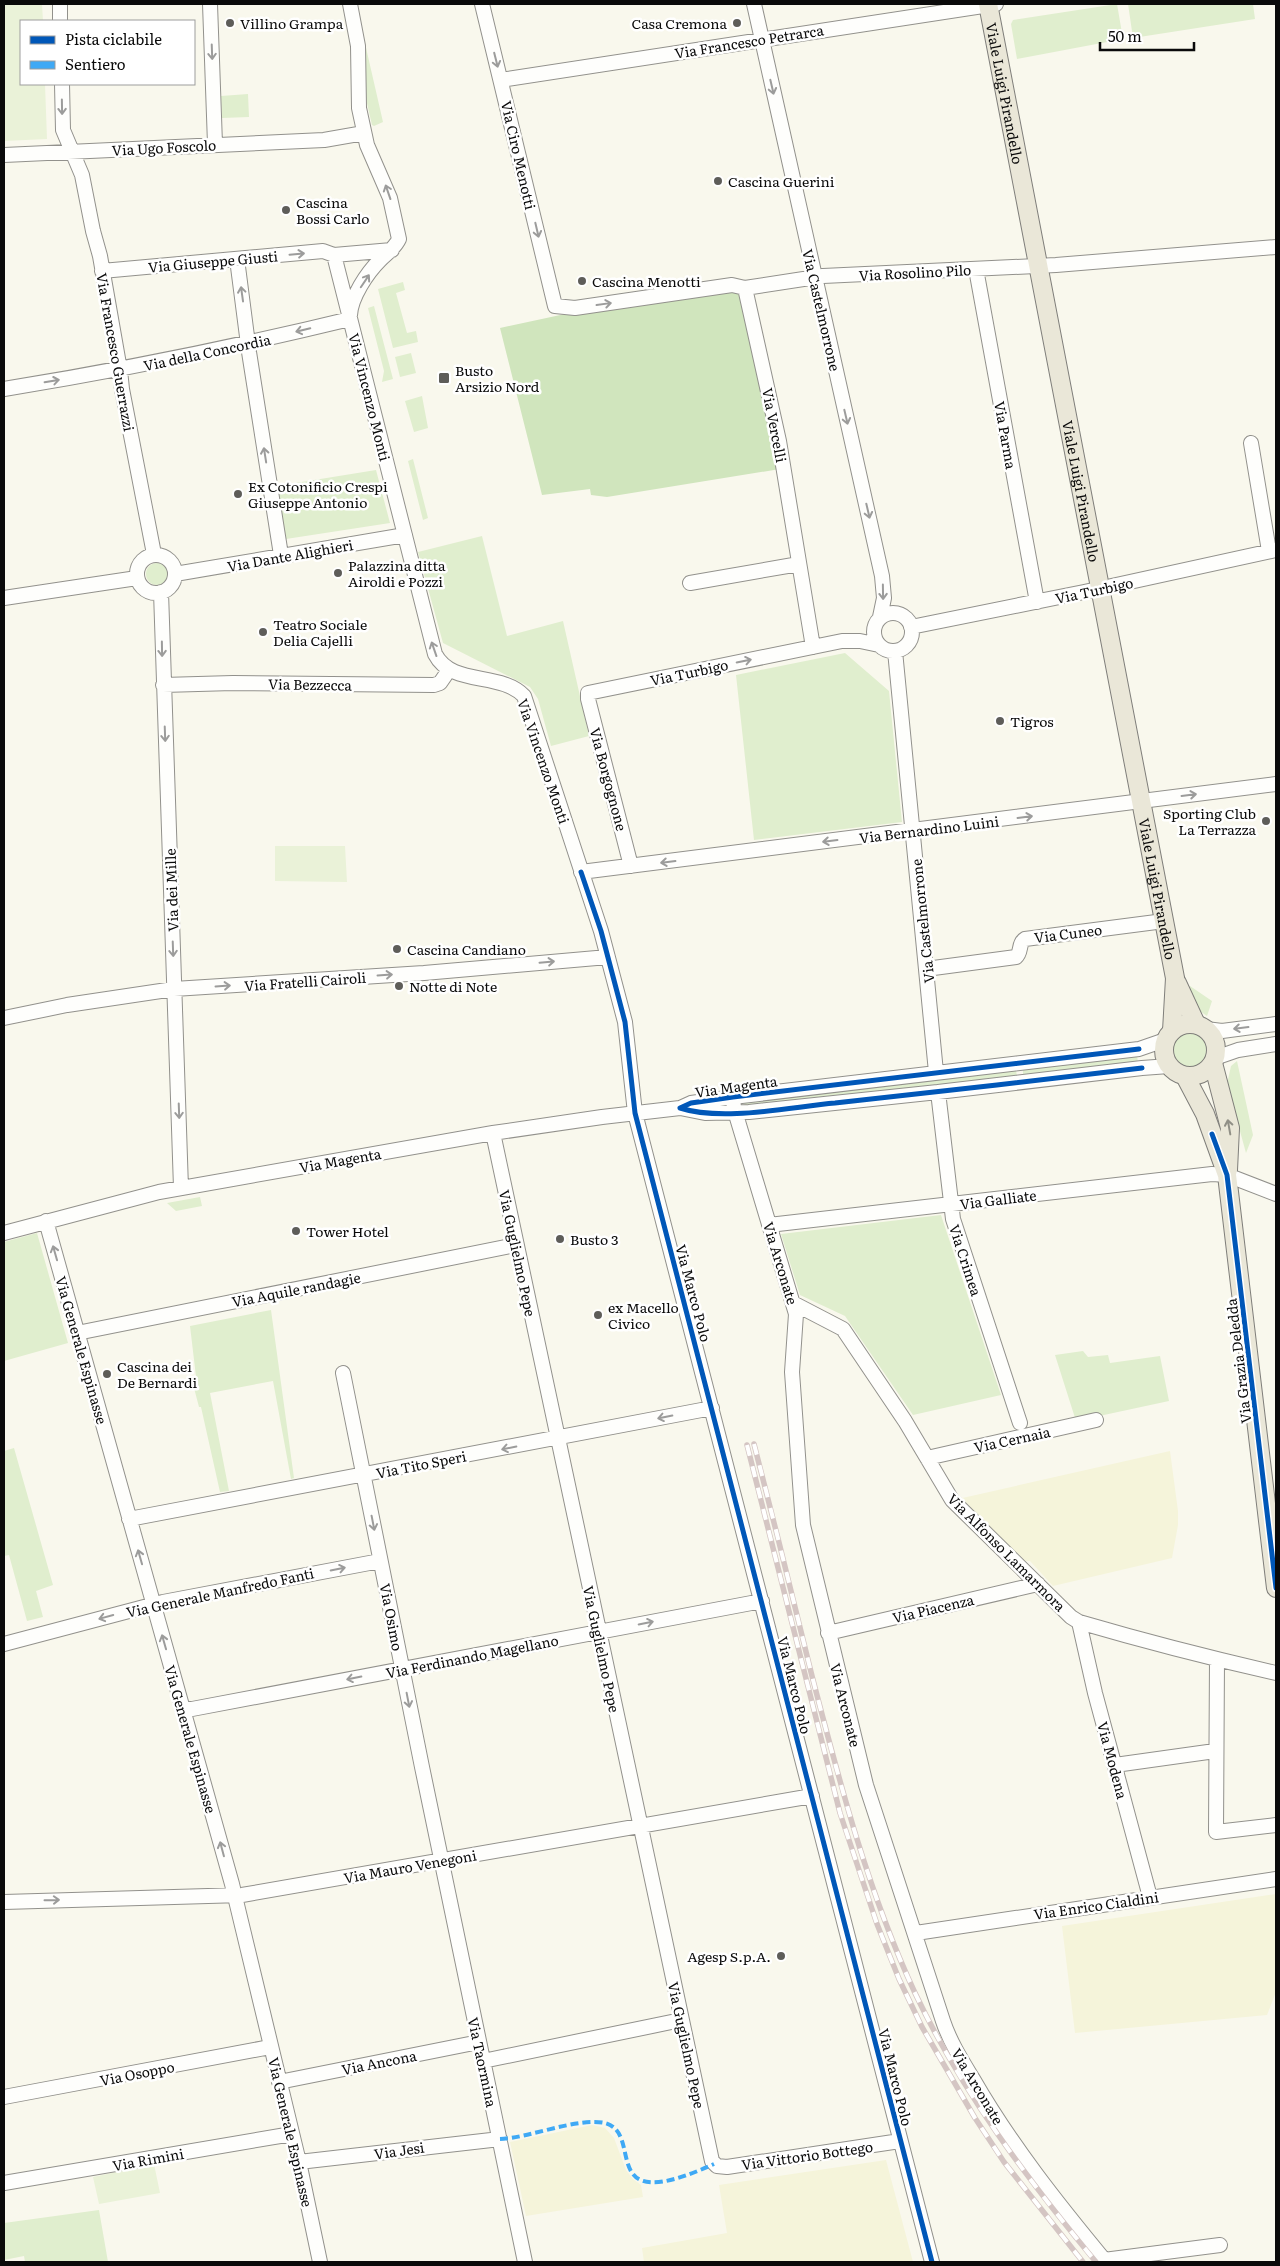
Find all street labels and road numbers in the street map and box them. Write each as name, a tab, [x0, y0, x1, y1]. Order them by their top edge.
street label: Via Francesco Petrarca	[673, 19, 825, 63]
street label: Viale Luigi Pirandello	[982, 21, 1029, 166]
street label: Via Ciro Menotti	[497, 99, 541, 212]
street label: Via Ugo Foscolo	[111, 134, 217, 160]
street label: Via Giuseppe Giusti	[147, 245, 279, 277]
street label: Via Castelmorrone	[798, 247, 846, 373]
street label: Via Rosolino Pilo	[858, 259, 972, 285]
street label: Via Francesco Guerrazzi	[92, 271, 140, 433]
street label: Via della Concordia	[142, 329, 273, 375]
street label: Via Vincenzo Monti	[344, 331, 396, 463]
street label: Via Vercelli	[758, 386, 792, 464]
street label: Via Parma	[990, 399, 1022, 471]
street label: Viale Luigi Pirandello	[1058, 419, 1105, 564]
street label: Via Dante Alighieri	[226, 534, 355, 576]
street label: Via Turbigo	[1053, 572, 1135, 608]
street label: Via Turbigo	[648, 654, 730, 690]
street label: Via Bezzecca	[268, 673, 353, 695]
street label: Via Vincenzo Monti	[513, 696, 575, 827]
street label: Via Borgognone	[586, 725, 632, 833]
street label: Via Bernardino Luini	[858, 810, 1000, 848]
street label: Viale Luigi Pirandello	[1135, 816, 1181, 961]
street label: Via dei Mille	[160, 848, 182, 932]
street label: Via Castelmorrone	[906, 858, 938, 984]
street label: Via Cuneo	[1033, 919, 1103, 947]
street label: Via Fratelli Cairoli	[243, 967, 367, 995]
street label: Via Magenta	[693, 1070, 779, 1102]
street label: Via Magenta	[297, 1143, 383, 1177]
street label: Via Galliate	[958, 1184, 1038, 1214]
street label: Via Guglielmo Pepe	[495, 1188, 541, 1318]
street label: Via Arconate	[759, 1219, 803, 1307]
street label: Via Crimea	[945, 1221, 987, 1299]
street label: Via Marco Polo	[671, 1242, 717, 1344]
street label: Via Aquile randagie	[230, 1267, 362, 1311]
street label: Via Generale Espinasse	[51, 1274, 113, 1426]
street label: Via Grazia Deledda	[1220, 1297, 1256, 1425]
street label: Via Cernaia	[972, 1421, 1053, 1457]
street label: Via Tito Speri	[374, 1445, 468, 1483]
street label: Via Alfonso Lamarmora	[944, 1489, 1071, 1616]
street label: Via Generale Manfredo Fanti	[124, 1562, 316, 1622]
street label: Via Osimo	[376, 1581, 408, 1653]
street label: Via Guglielmo Pepe	[579, 1584, 625, 1714]
street label: Via Piacenza	[890, 1589, 976, 1627]
street label: Via Ferdinando Magellano	[384, 1629, 560, 1683]
street label: Via Marco Polo	[773, 1634, 817, 1736]
street label: Via Arconate	[826, 1661, 866, 1749]
street label: Via Generale Espinasse	[160, 1663, 222, 1815]
street label: Via Modena	[1093, 1719, 1133, 1801]
street label: Via Mauro Venegoni	[342, 1844, 478, 1888]
street label: Via Enrico Cialdini	[1032, 1886, 1160, 1924]
street label: Via Guglielmo Pepe	[664, 1980, 710, 2110]
street label: Via Taormina	[464, 2015, 502, 2109]
street label: Via Marco Polo	[874, 2026, 918, 2128]
street label: Via Arconate	[947, 2044, 1009, 2128]
street label: Via Ancona	[340, 2045, 419, 2079]
street label: Via Generale Espinasse	[264, 2055, 318, 2209]
street label: Via Osoppo	[98, 2056, 176, 2090]
street label: Via Vittorio Bottego	[740, 2136, 874, 2174]
street label: Via Jesi	[373, 2137, 426, 2163]
street label: Via Rimini	[111, 2143, 186, 2175]

